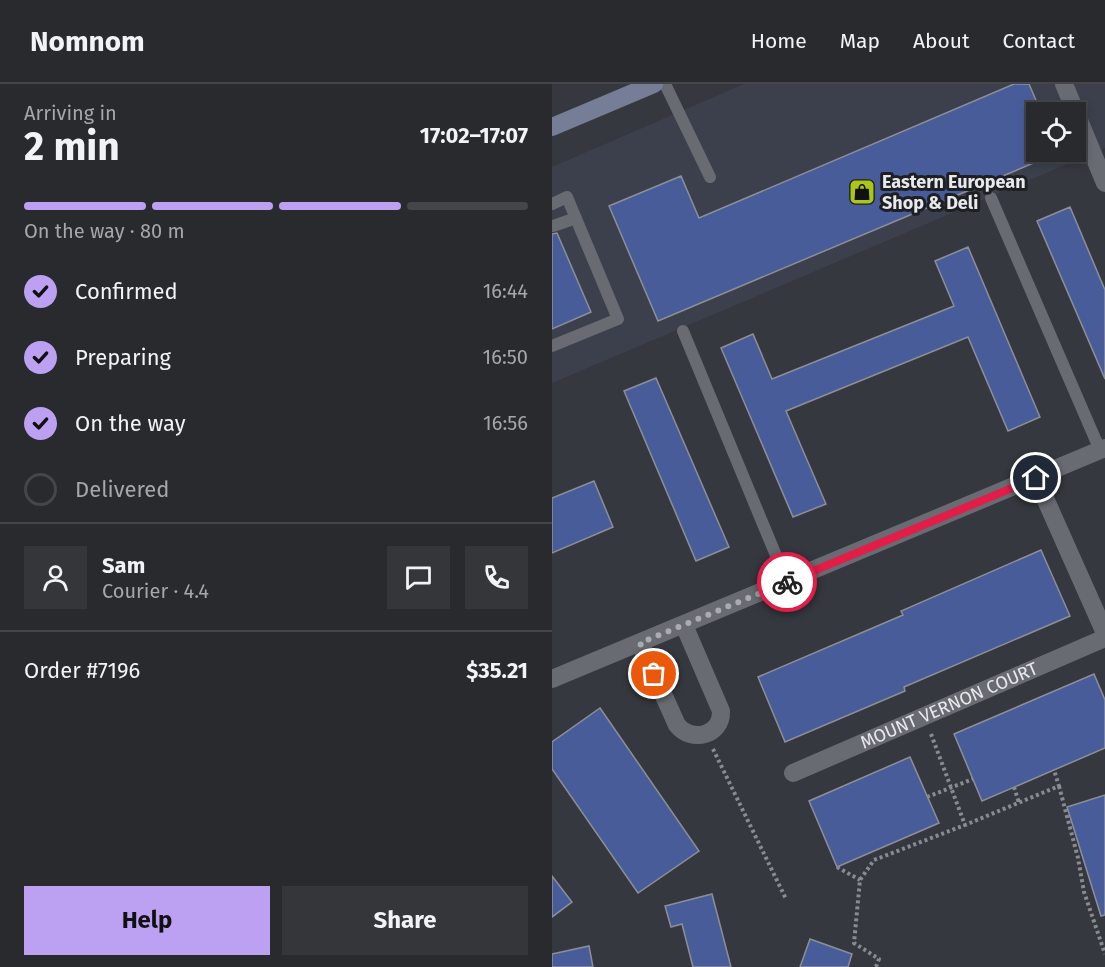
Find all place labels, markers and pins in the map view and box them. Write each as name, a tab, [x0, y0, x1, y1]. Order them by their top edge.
place label: Eastern European Shop & Deli	[882, 171, 1026, 214]
shop icon: Eastern European Shop & Deli	[847, 177, 877, 207]
pin	[1010, 452, 1061, 503]
pin	[628, 648, 679, 699]

